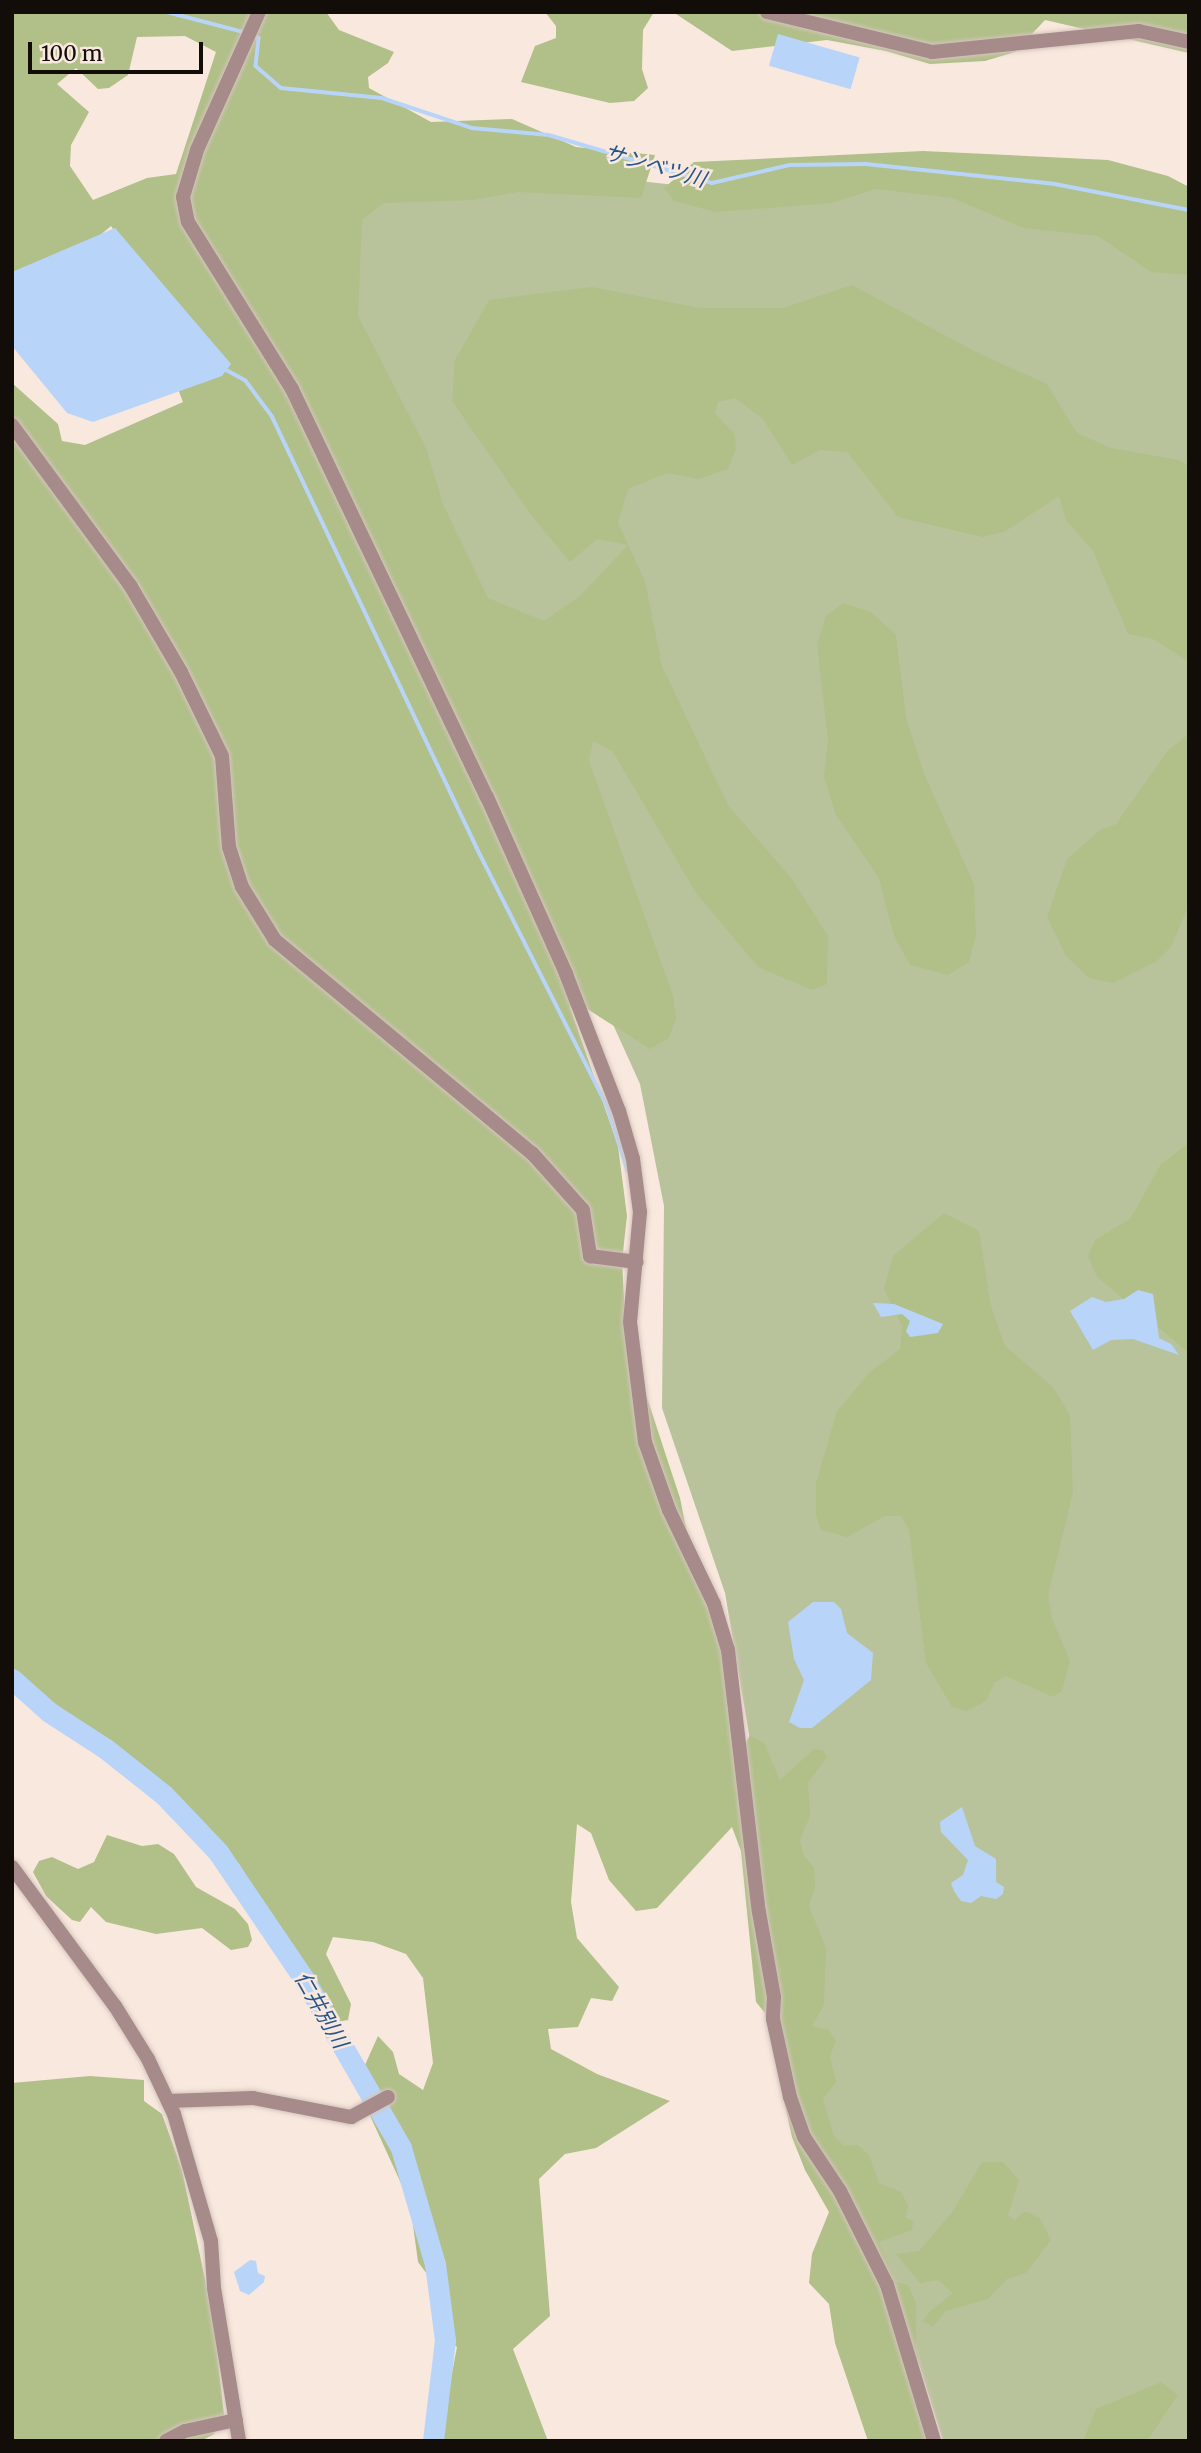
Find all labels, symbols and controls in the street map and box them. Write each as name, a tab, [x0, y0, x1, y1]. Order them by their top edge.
scale bar	[32, 28, 206, 72]
text: 100 m	[41, 40, 103, 67]
water label: サンベツ川	[601, 139, 709, 193]
water label: 仁井別川	[289, 1967, 353, 2053]

